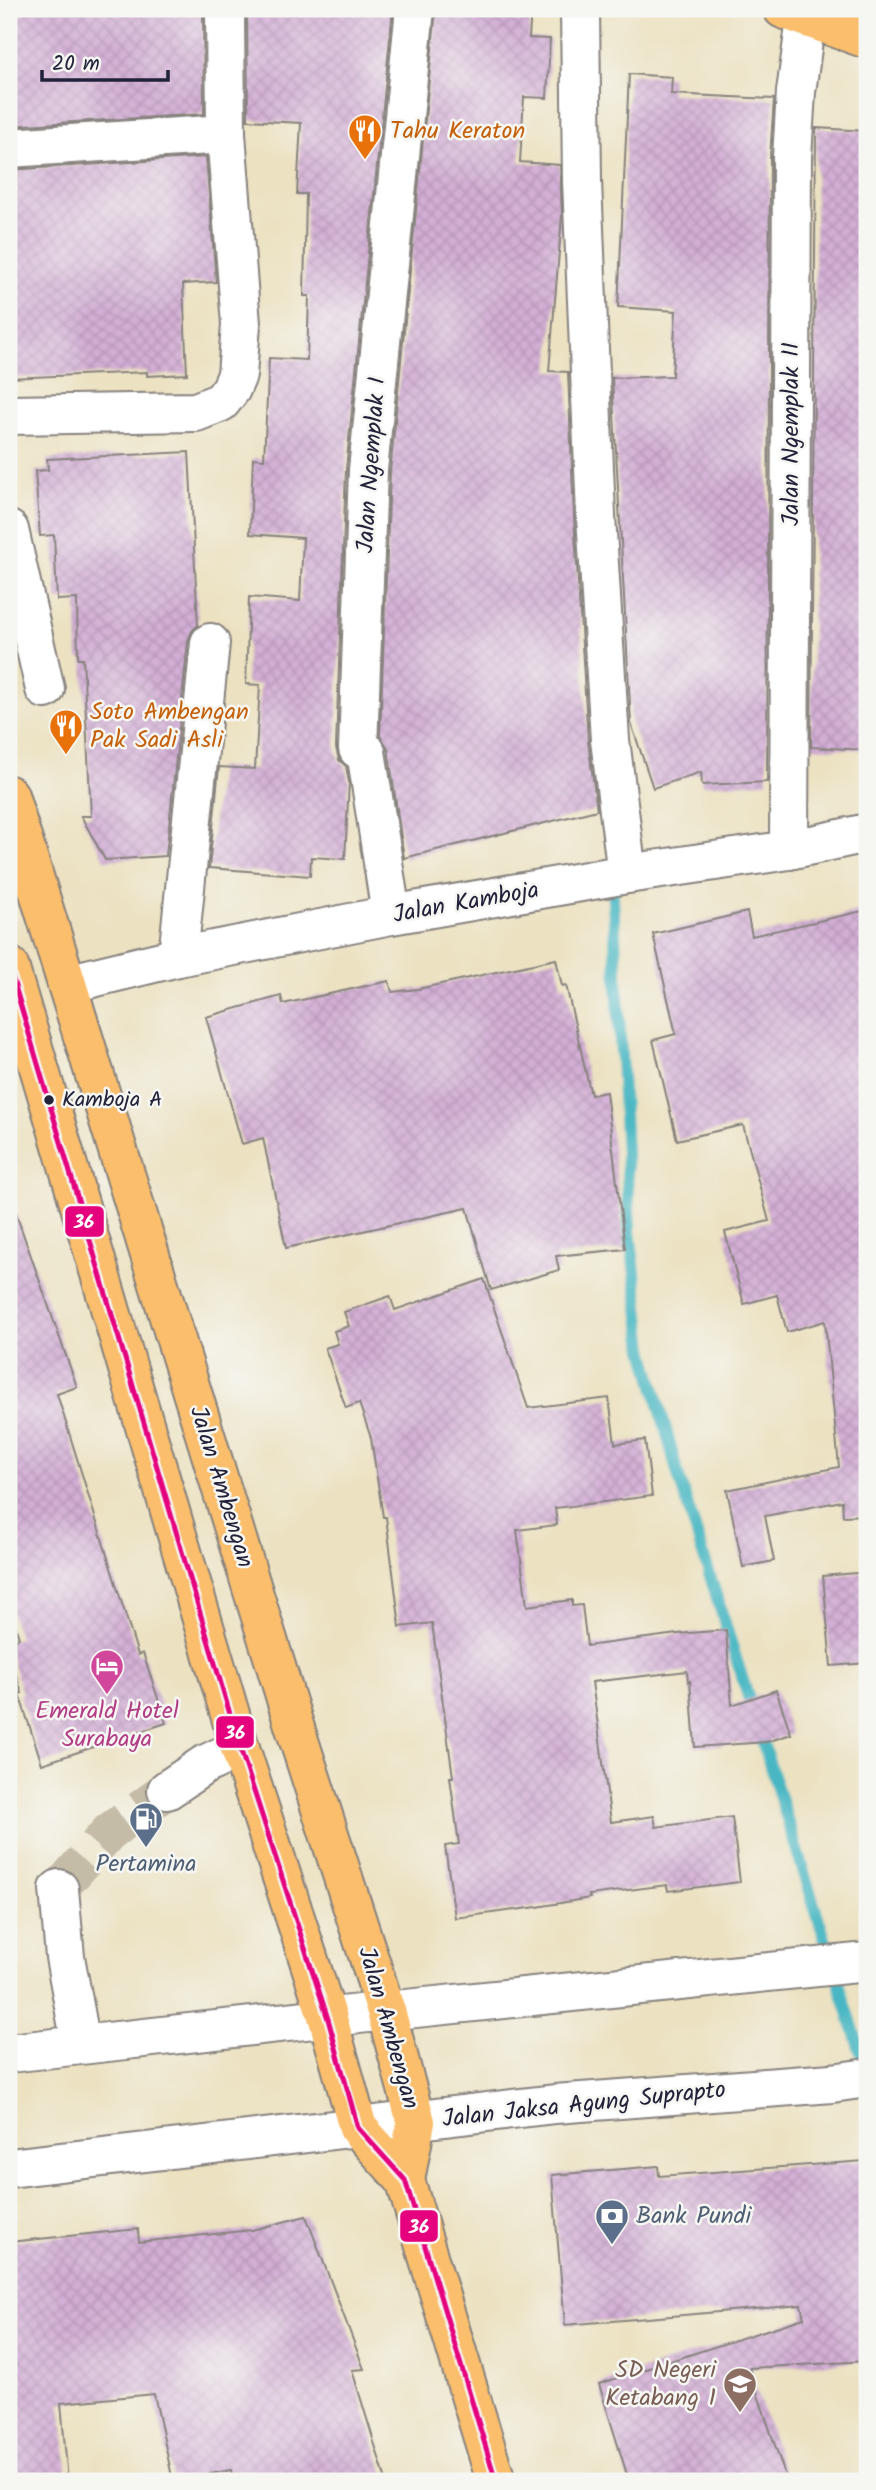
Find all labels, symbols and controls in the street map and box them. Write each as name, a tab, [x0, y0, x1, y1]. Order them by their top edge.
scale bar	[42, 38, 168, 82]
text: 20 m	[52, 48, 100, 81]
restaurant icon: Tahu Keraton	[346, 112, 384, 161]
place label: Tahu Keraton	[390, 112, 525, 151]
street label: Jalan Ngemplak II	[772, 342, 811, 526]
street label: Jalan Ngemplak I	[346, 376, 398, 554]
place label: Soto Ambengan Pak Sadi Asli	[90, 693, 249, 760]
restaurant icon: Soto Ambengan Pak Sadi Asli	[47, 707, 85, 756]
street label: Jalan Kamboja	[390, 871, 542, 935]
place label: Kamboja A	[62, 1083, 162, 1118]
marker: Kamboja A	[42, 1093, 56, 1107]
line badge: 36	[64, 1205, 105, 1238]
text: 36	[73, 1208, 94, 1238]
street label: Jalan Ambengan	[178, 1401, 264, 1573]
hotel icon: Emerald Hotel Surabaya	[88, 1647, 126, 1696]
place label: Emerald Hotel Surabaya	[35, 1692, 179, 1759]
line badge: 36	[215, 1715, 255, 1749]
text: 36	[224, 1719, 245, 1749]
fuel station icon: Pertamina	[127, 1800, 165, 1849]
place label: Pertamina	[95, 1845, 197, 1884]
street label: Jalan Ambengan	[346, 1942, 430, 2114]
street label: Jalan Jaksa Agung Suprapto	[440, 2071, 728, 2139]
bank icon: Bank Pundi	[593, 2197, 631, 2246]
place label: Bank Pundi	[636, 2197, 753, 2236]
line badge: 36	[399, 2209, 439, 2243]
text: 36	[408, 2213, 429, 2243]
place label: SD Negeri Ketabang 1	[605, 2351, 717, 2418]
school or university icon: SD Negeri Ketabang 1	[721, 2365, 759, 2414]

